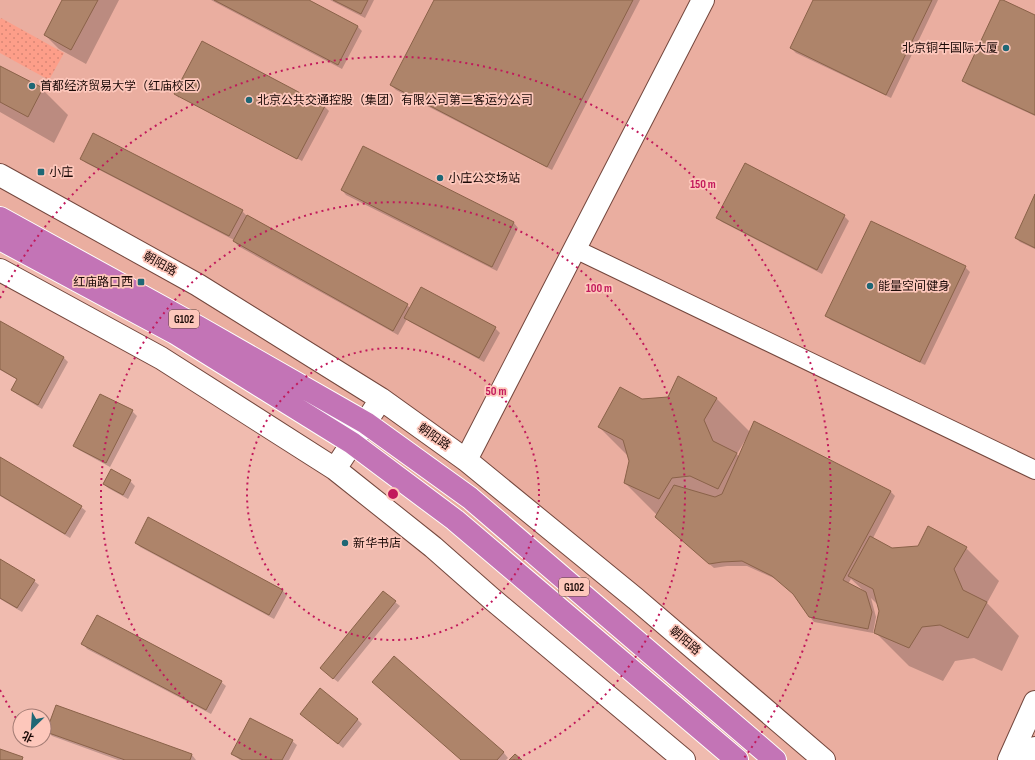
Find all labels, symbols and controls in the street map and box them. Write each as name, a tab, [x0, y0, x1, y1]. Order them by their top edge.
place label: 北京铜牛国际大厦	[902, 41, 998, 56]
marker: 北京铜牛国际大厦	[1001, 43, 1011, 53]
place label: 首都经济贸易大学（红庙校区）	[40, 79, 208, 94]
marker: 首都经济贸易大学（红庙校区）	[27, 81, 37, 91]
place label: 北京公共交通控股（集团）有限公司第二客运分公司	[257, 93, 533, 108]
marker: 北京公共交通控股（集团）有限公司第二客运分公司	[244, 95, 254, 105]
place label: 小庄	[49, 165, 73, 180]
marker: 小庄	[36, 167, 46, 177]
place label: 小庄公交场站	[448, 171, 520, 186]
marker: 小庄公交场站	[435, 173, 445, 183]
text: 150 m	[690, 177, 716, 192]
street label: 朝阳路	[141, 249, 179, 279]
place label: 红庙路口西	[73, 275, 133, 290]
marker: 红庙路口西	[136, 277, 146, 287]
place label: 能量空间健身	[878, 279, 950, 294]
text: 100 m	[586, 281, 612, 296]
marker: 能量空间健身	[865, 281, 875, 291]
road number: G102	[169, 310, 199, 328]
text: 50 m	[486, 384, 506, 399]
street label: 朝阳路	[415, 421, 453, 453]
centre of rings	[386, 487, 400, 501]
place label: 新华书店	[353, 536, 401, 551]
marker: 新华书店	[340, 538, 350, 548]
road number: G102	[559, 578, 589, 596]
street label: 朝阳路	[666, 624, 704, 658]
north arrow	[12, 708, 52, 748]
text: 北	[20, 728, 36, 745]

